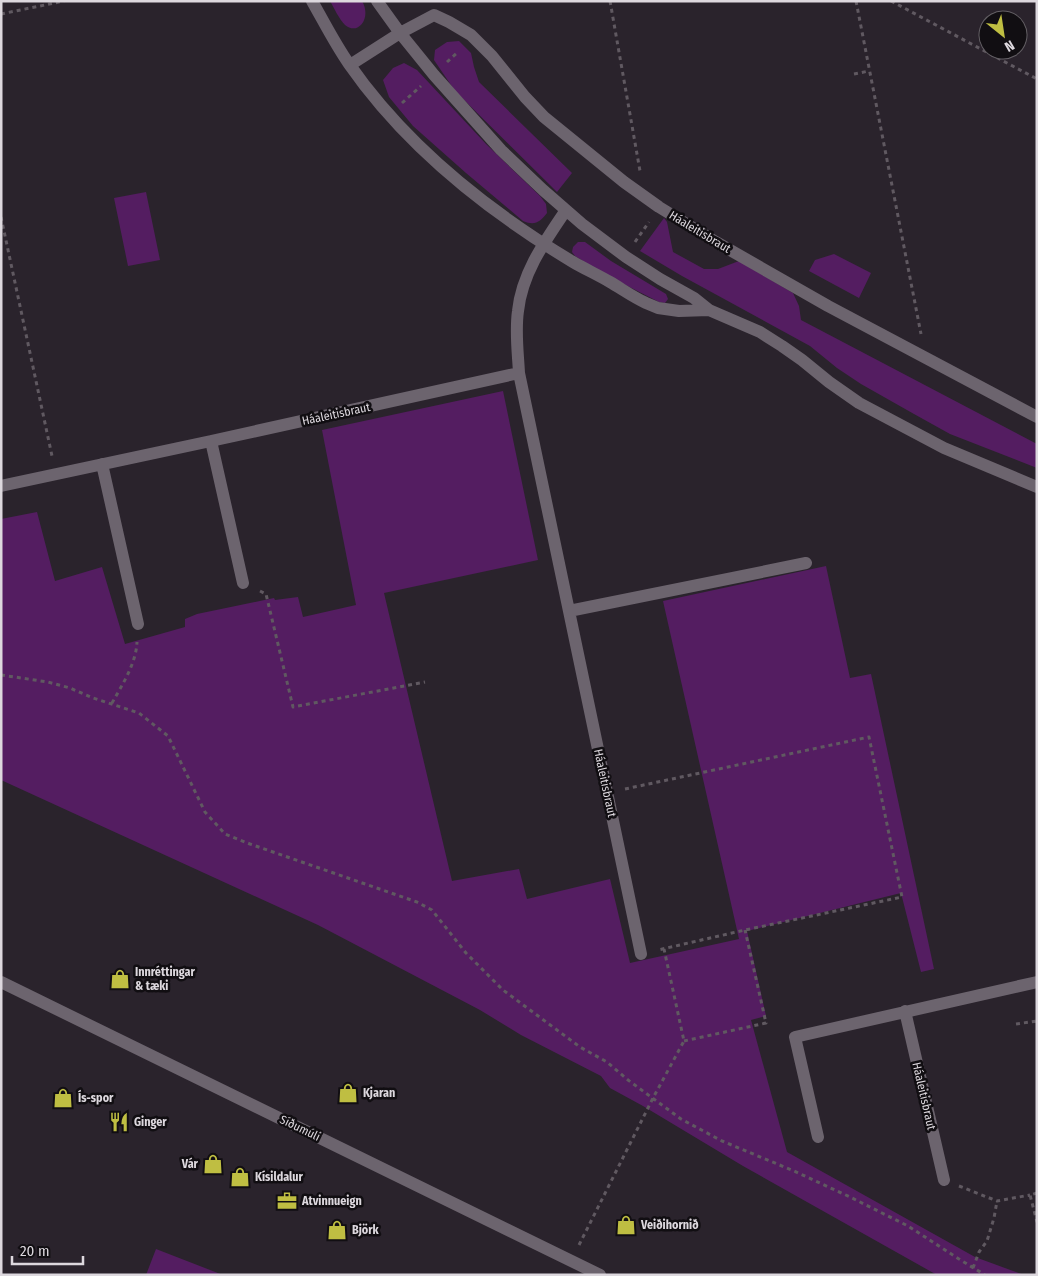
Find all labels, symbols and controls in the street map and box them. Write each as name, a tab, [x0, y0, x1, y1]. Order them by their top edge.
north arrow	[978, 10, 1028, 60]
text: N	[1001, 36, 1017, 55]
street label: Háaleitisbraut	[667, 208, 733, 256]
street label: Háaleitisbraut	[301, 400, 371, 428]
street label: Háaleitisbraut	[591, 748, 619, 818]
place label: Innréttingar & tæki	[135, 965, 195, 993]
shop icon: Innréttingar & tæki	[109, 968, 131, 990]
street label: Háaleitisbraut	[909, 1061, 939, 1131]
shop icon: Kjaran	[337, 1082, 359, 1104]
place label: Kjaran	[363, 1086, 395, 1100]
shop icon: Ís-spor	[52, 1087, 74, 1109]
place label: Ís-spor	[78, 1089, 114, 1105]
restaurant icon: Ginger	[108, 1111, 130, 1133]
street label: Síðumúli	[278, 1112, 322, 1144]
place label: Ginger	[134, 1115, 167, 1129]
shop icon: Vár	[202, 1153, 224, 1175]
place label: Vár	[181, 1157, 199, 1171]
shop icon: Kísildalur	[229, 1166, 251, 1188]
place label: Kísildalur	[255, 1170, 304, 1184]
office icon: Atvinnueign	[276, 1190, 298, 1212]
place label: Atvinnueign	[301, 1194, 362, 1208]
shop icon: Veiðihornið	[615, 1214, 637, 1236]
place label: Veiðihornið	[640, 1218, 699, 1232]
shop icon: Björk	[326, 1219, 348, 1241]
place label: Björk	[352, 1223, 380, 1237]
scale bar	[12, 1234, 84, 1266]
text: 20 m	[20, 1242, 50, 1260]

